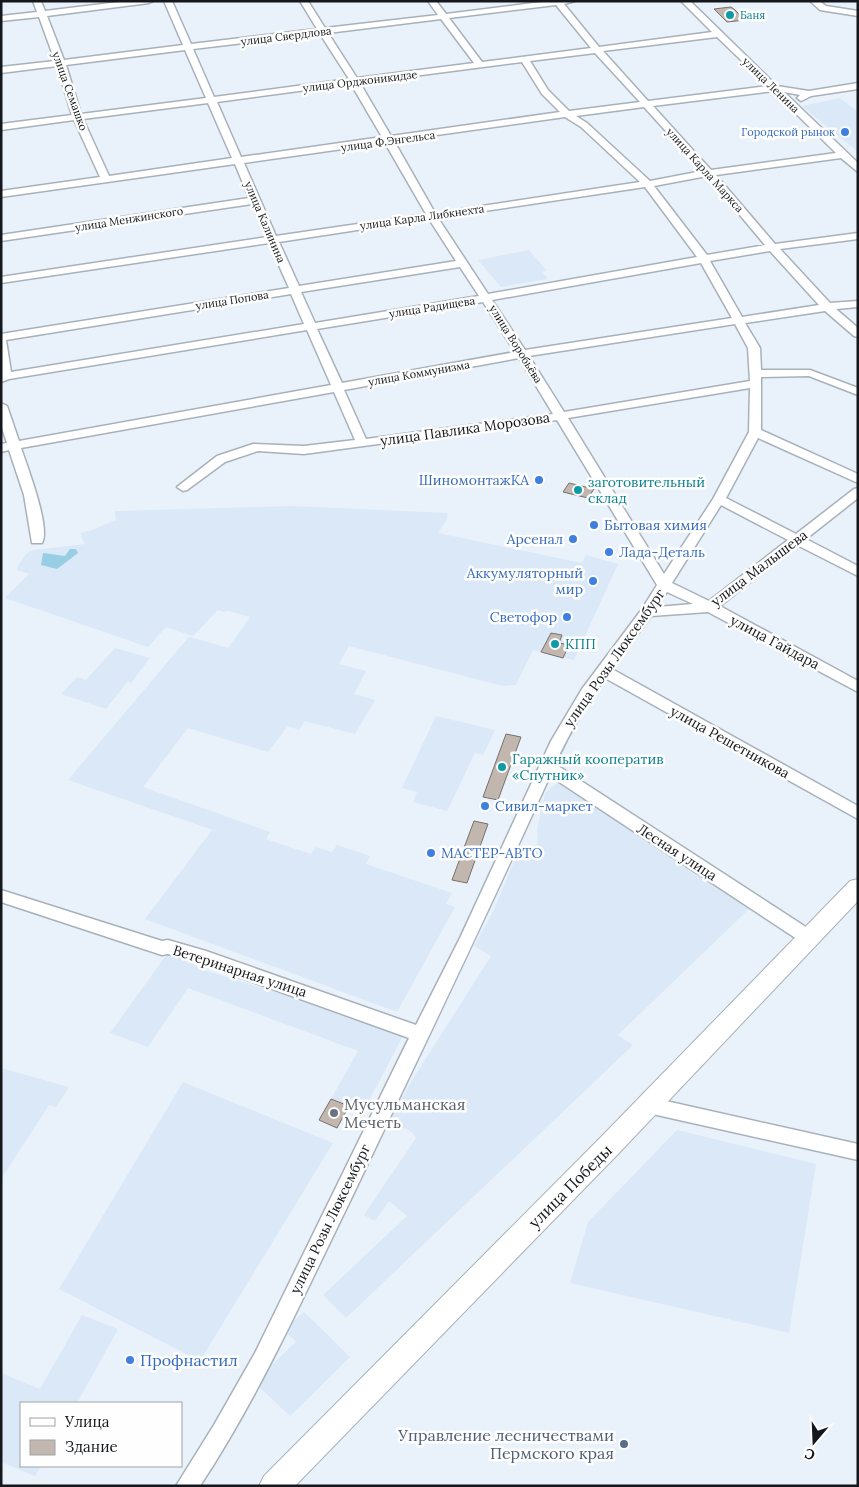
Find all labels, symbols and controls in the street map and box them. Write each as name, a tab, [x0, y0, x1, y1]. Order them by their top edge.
place label: Баня	[740, 8, 765, 22]
marker: Баня	[724, 9, 736, 21]
street label: улица Свердлова	[240, 23, 332, 49]
street label: улица Семашко	[49, 49, 91, 133]
street label: улица Ленина	[739, 54, 803, 116]
street label: улица Орджоникидзе	[302, 67, 418, 95]
street label: улица Карла Маркса	[663, 125, 747, 215]
place label: Городской рынок	[741, 125, 835, 139]
marker: Городской рынок	[839, 126, 851, 138]
street label: улица Ф.Энгельса	[340, 127, 436, 155]
street label: улица Калинина	[241, 179, 289, 265]
street label: улица Карла Либкнехта	[359, 201, 485, 233]
street label: улица Менжинского	[74, 204, 184, 234]
street label: улица Попова	[195, 287, 270, 313]
street label: улица Радищева	[388, 293, 476, 321]
street label: улица Воробьёва	[486, 302, 546, 386]
street label: улица Коммунизма	[367, 357, 471, 389]
street label: улица Павлика Морозова	[379, 408, 551, 450]
place label: ШиномонтажКА	[419, 471, 529, 489]
place label: заготовительный склад	[588, 473, 705, 507]
marker: ШиномонтажКА	[533, 474, 545, 486]
marker: заготовительный склад	[572, 484, 584, 496]
place label: Бытовая химия	[604, 516, 707, 534]
marker: Бытовая химия	[588, 519, 600, 531]
street label: улица Малышева	[707, 526, 811, 610]
place label: Арсенал	[506, 530, 563, 548]
marker: Арсенал	[567, 533, 579, 545]
place label: Лада-Деталь	[619, 543, 705, 561]
marker: Лада-Деталь	[603, 546, 615, 558]
place label: Аккумуляторный мир	[466, 564, 583, 598]
marker: Аккумуляторный мир	[587, 575, 599, 587]
street label: улица Розы Люксембург	[560, 586, 668, 730]
place label: Светофор	[490, 608, 557, 626]
marker: Светофор	[561, 611, 573, 623]
street label: улица Гайдара	[727, 611, 823, 673]
place label: КПП	[565, 635, 596, 653]
marker: КПП	[549, 638, 561, 650]
street label: улица Решетникова	[667, 702, 793, 782]
place label: Гаражный кооператив «Спутник»	[512, 750, 663, 784]
marker: Гаражный кооператив «Спутник»	[496, 761, 508, 773]
place label: Сивил-маркет	[495, 797, 593, 815]
marker: Сивил-маркет	[479, 800, 491, 812]
street label: Лесная улица	[634, 819, 720, 885]
place label: МАСТЕР-АВТО	[441, 844, 543, 862]
marker: МАСТЕР-АВТО	[425, 847, 437, 859]
street label: Ветеринарная улица	[171, 941, 309, 1001]
place label: Мусульманская Мечеть	[344, 1094, 466, 1132]
marker: Мусульманская Мечеть	[328, 1107, 340, 1119]
street label: улица Победы	[524, 1140, 616, 1232]
street label: улица Розы Люксембург	[286, 1141, 374, 1297]
place label: Профнастил	[140, 1350, 238, 1370]
marker: Профнастил	[124, 1354, 136, 1366]
legend	[20, 1402, 182, 1467]
text: Улица	[64, 1412, 110, 1431]
north arrow	[789, 1417, 839, 1467]
place label: Управление лесничествами Пермского края	[397, 1425, 614, 1463]
text: Здание	[65, 1437, 118, 1456]
marker: Управление лесничествами Пермского края	[618, 1438, 630, 1450]
text: С	[802, 1444, 817, 1464]

